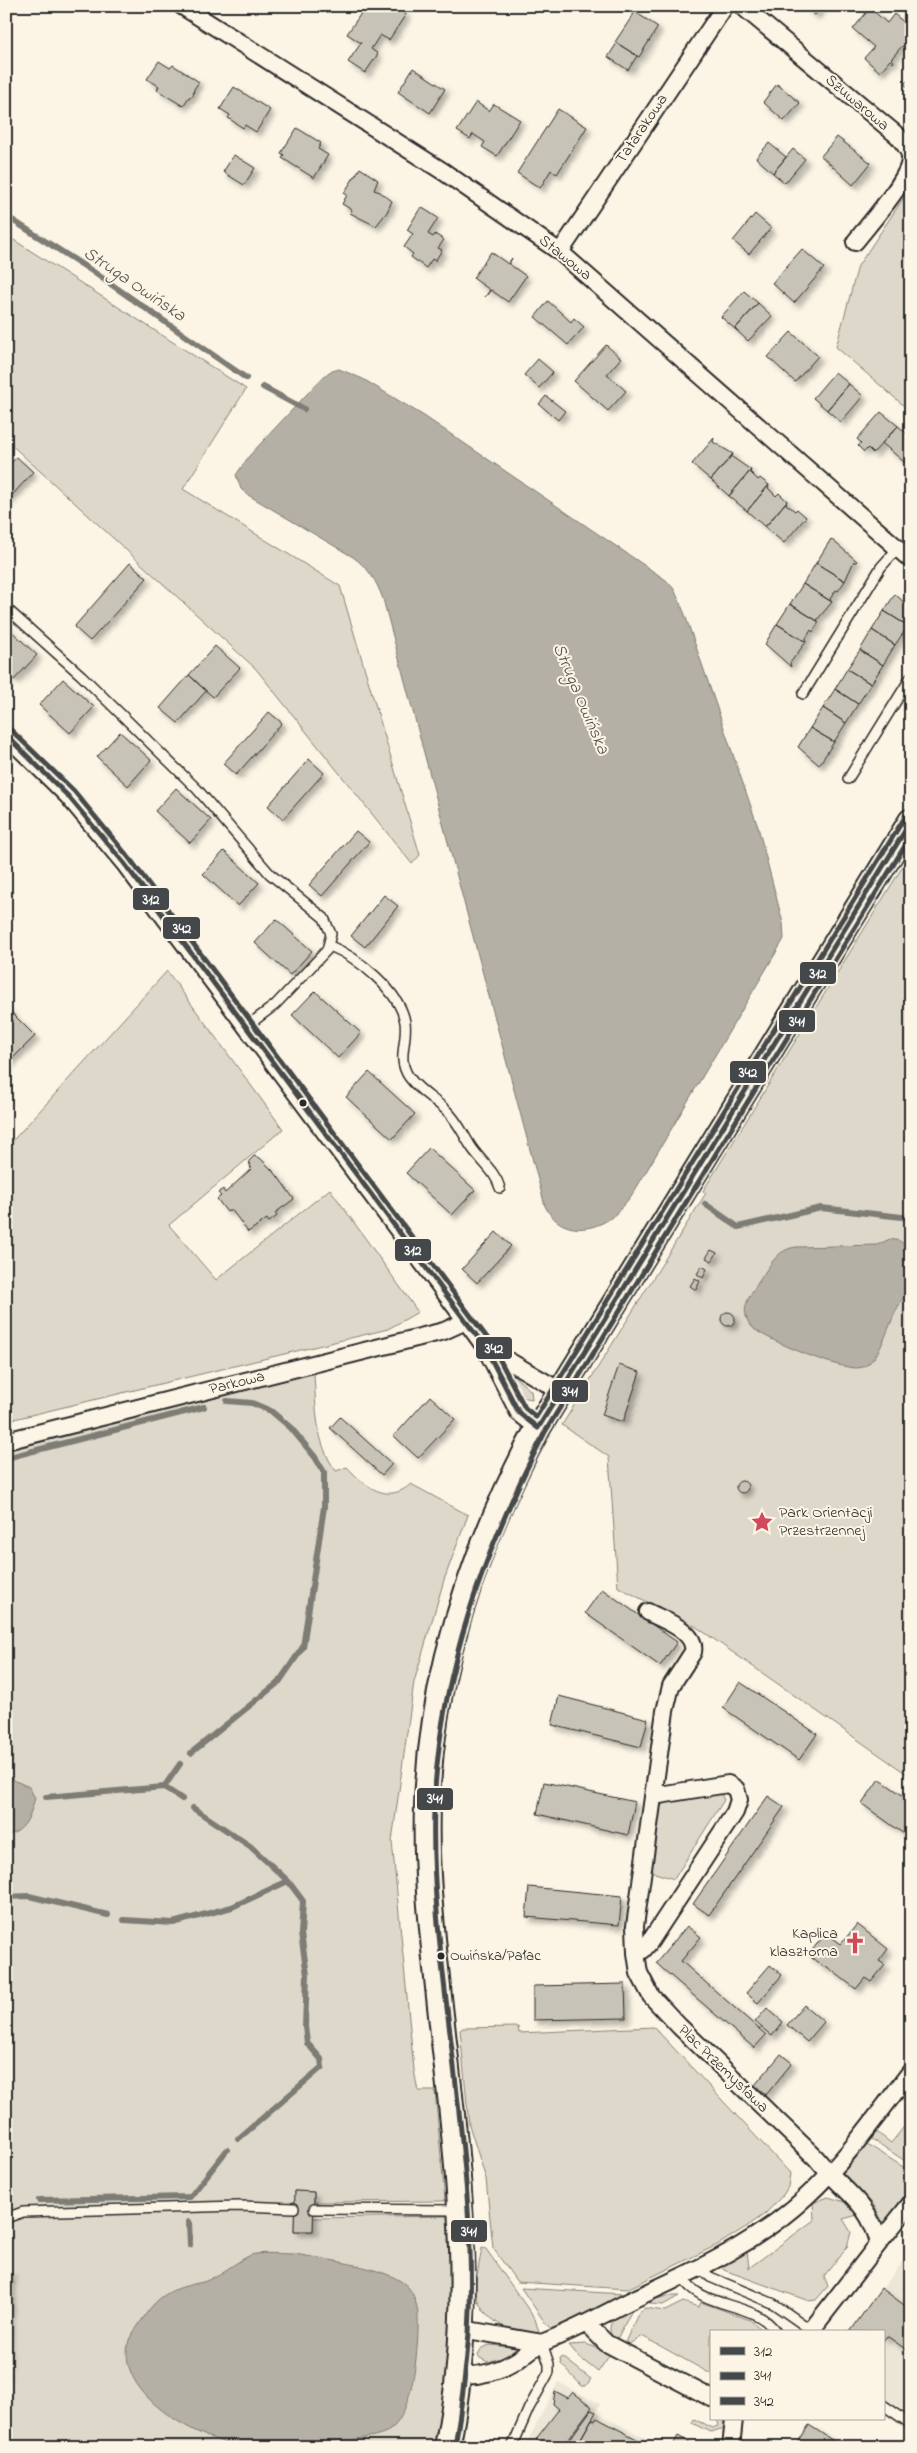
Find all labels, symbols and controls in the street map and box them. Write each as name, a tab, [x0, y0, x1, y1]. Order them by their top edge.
street label: Szuwarowa	[820, 69, 894, 137]
street label: Tatarakowa	[610, 89, 674, 169]
street label: Stawowa	[533, 229, 597, 287]
water label: Struga Owińska	[78, 241, 191, 329]
water label: Struga Owińska	[545, 639, 615, 759]
line badge: 312	[132, 887, 170, 911]
text: 312	[141, 890, 160, 911]
line badge: 342	[162, 916, 201, 940]
text: 342	[172, 919, 191, 940]
line badge: 312	[799, 961, 837, 985]
text: 312	[808, 964, 827, 985]
line badge: 341	[778, 1009, 816, 1033]
text: 341	[788, 1012, 806, 1033]
line badge: 342	[729, 1060, 767, 1084]
text: 342	[738, 1063, 757, 1084]
unlabelled marker	[298, 1098, 308, 1108]
line badge: 312	[394, 1238, 432, 1262]
text: 312	[403, 1241, 422, 1262]
line badge: 342	[475, 1336, 513, 1360]
text: 342	[484, 1339, 503, 1360]
street label: Parkowa	[207, 1365, 267, 1401]
line badge: 341	[551, 1379, 589, 1403]
text: 341	[561, 1382, 579, 1403]
place label: Park Orientacji Przestrzennej	[779, 1501, 873, 1543]
place icon: Park Orientacji Przestrzennej	[749, 1509, 775, 1535]
line badge: 341	[416, 1787, 454, 1811]
text: 341	[426, 1789, 444, 1810]
place label: Kaplica klasztorna	[770, 1922, 838, 1964]
church icon: Kaplica klasztorna	[842, 1930, 868, 1956]
place label: Owińska/Pałac	[450, 1945, 541, 1967]
marker: Owińska/Pałac	[436, 1951, 446, 1961]
street label: Plac Przemysława	[672, 2019, 774, 2119]
line badge: 341	[450, 2219, 488, 2243]
text: 341	[460, 2222, 478, 2243]
legend	[710, 2330, 884, 2420]
text: 312	[754, 2341, 773, 2363]
text: 341	[754, 2365, 771, 2387]
text: 342	[754, 2391, 774, 2413]

